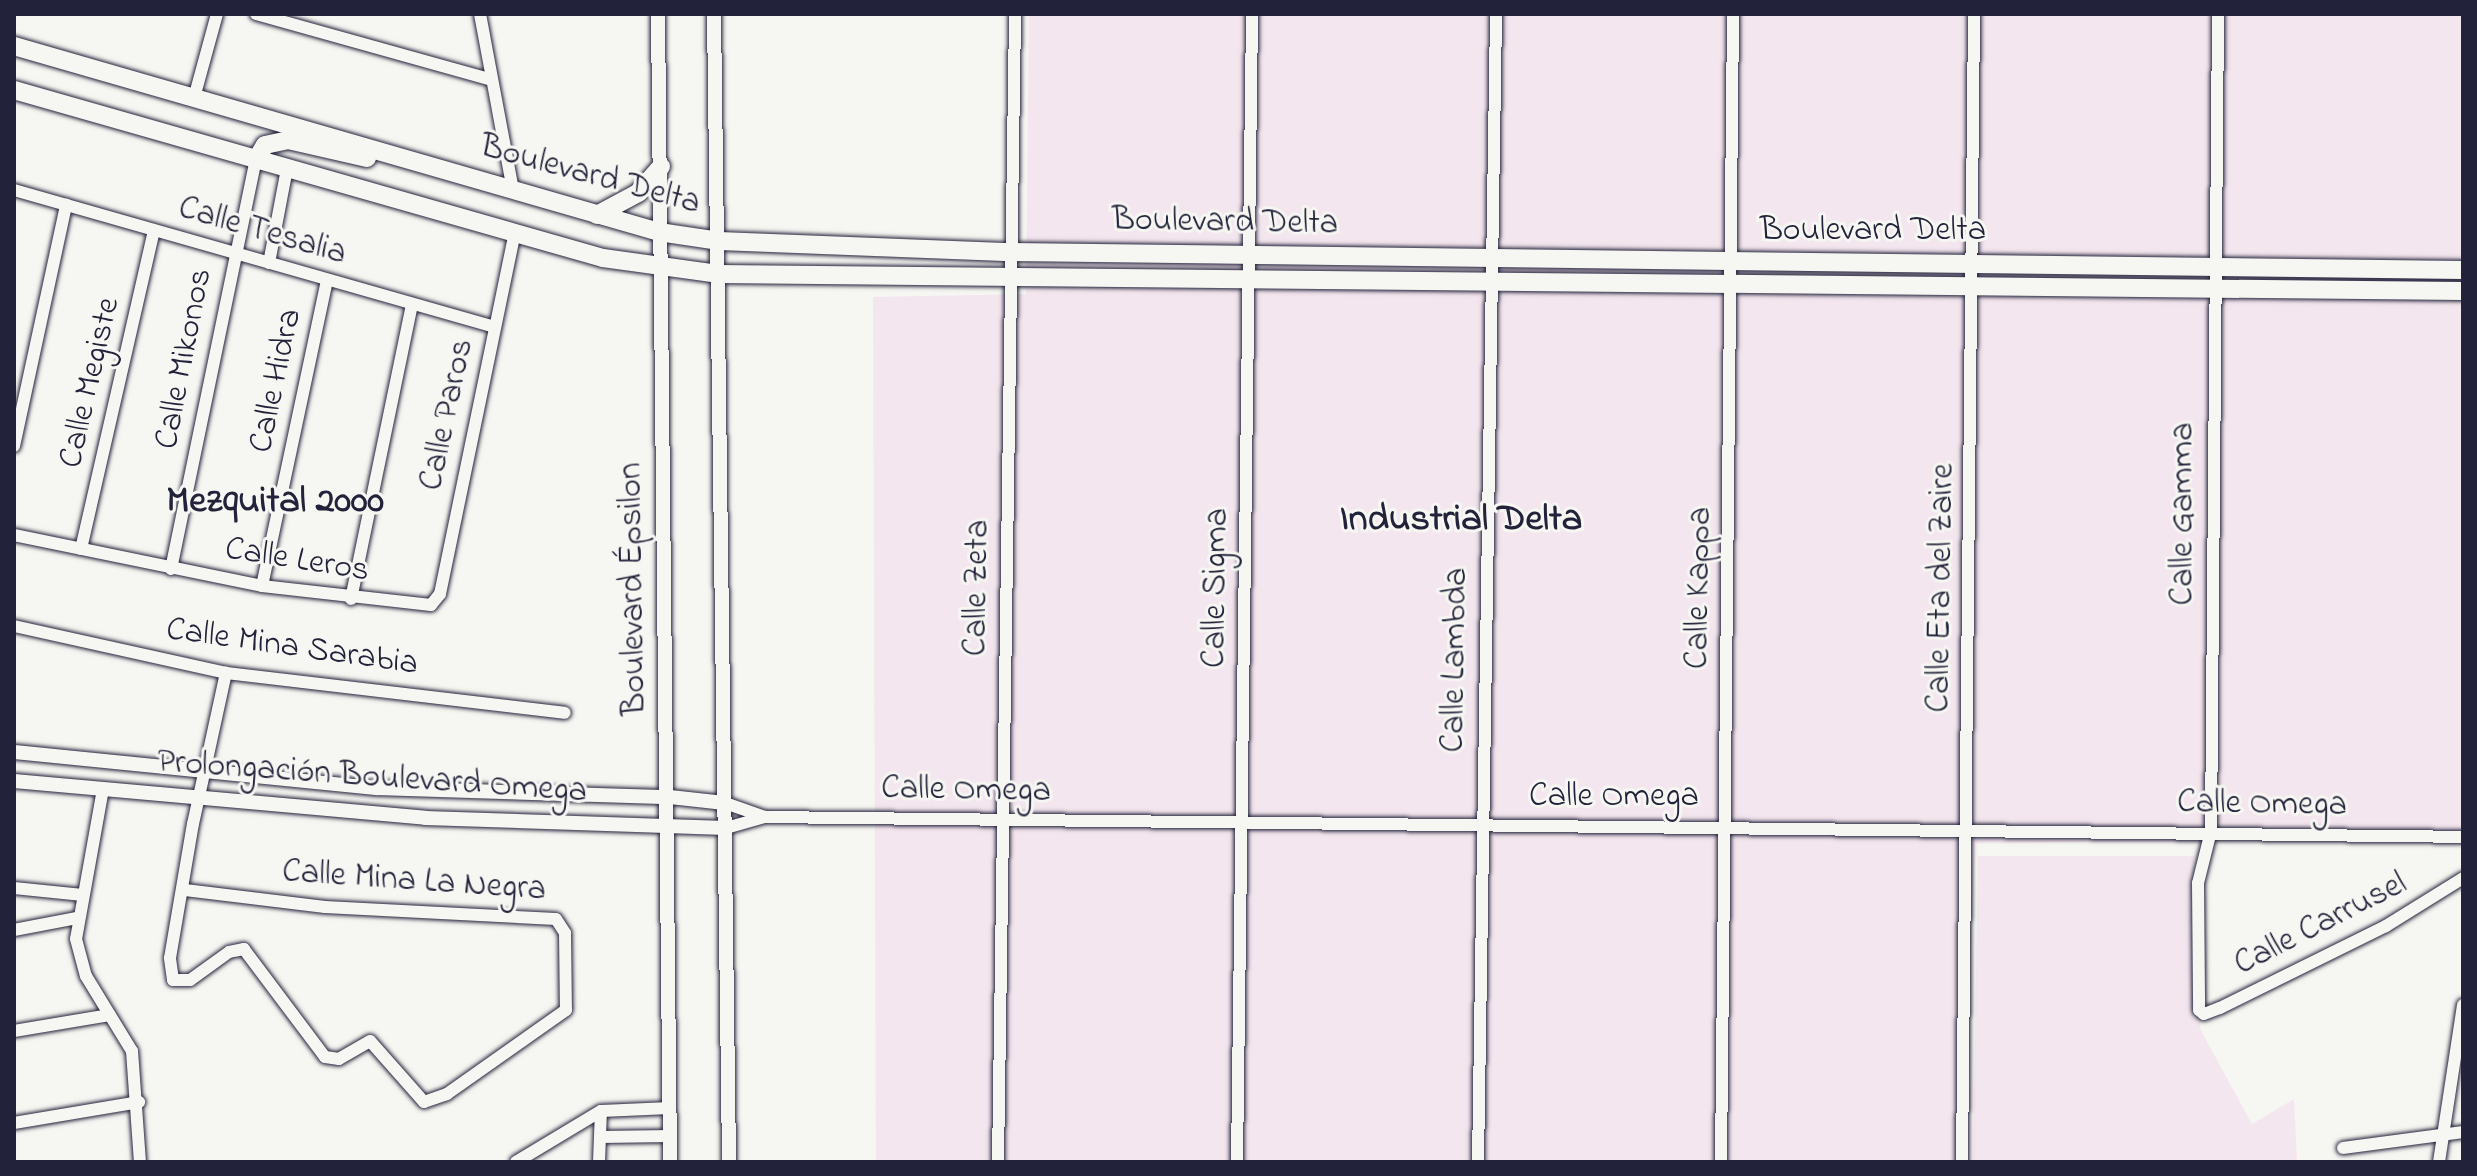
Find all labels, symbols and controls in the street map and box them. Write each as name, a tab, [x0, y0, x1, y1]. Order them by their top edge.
street label: Boulevard Delta	[475, 127, 705, 225]
street label: Calle Tesalia	[173, 189, 351, 275]
street label: Boulevard Delta	[1112, 201, 1338, 245]
street label: Boulevard Delta	[1760, 212, 1986, 252]
street label: Calle Mikonos	[147, 265, 223, 453]
street label: Calle Megiste	[52, 294, 130, 472]
street label: Calle Hidra	[242, 305, 312, 457]
street label: Calle Paros	[412, 336, 484, 494]
street label: Calle Gamma	[2164, 423, 2204, 605]
street label: Boulevard Épsilon	[611, 462, 657, 716]
street label: Calle Eta del Zaire	[1919, 463, 1965, 713]
district label: Mezquital 2000	[166, 480, 384, 526]
district label: Industrial Delta	[1340, 498, 1582, 544]
street label: Calle Kappa	[1678, 506, 1722, 670]
street label: Calle Sigma	[1195, 508, 1239, 668]
street label: Calle Zeta	[956, 519, 1000, 657]
street label: Calle Leros	[222, 529, 372, 593]
street label: Calle Lambda	[1434, 567, 1478, 753]
street label: Calle Mina Sarabia	[163, 610, 421, 686]
street label: Prolongación Boulevard Omega	[156, 743, 588, 813]
street label: Calle Omega	[881, 769, 1051, 813]
street label: Calle Omega	[1529, 778, 1699, 818]
street label: Calle Omega	[2177, 783, 2347, 827]
street label: Calle Mina La Negra	[281, 852, 547, 912]
street label: Calle Carrusel	[2228, 864, 2414, 986]

